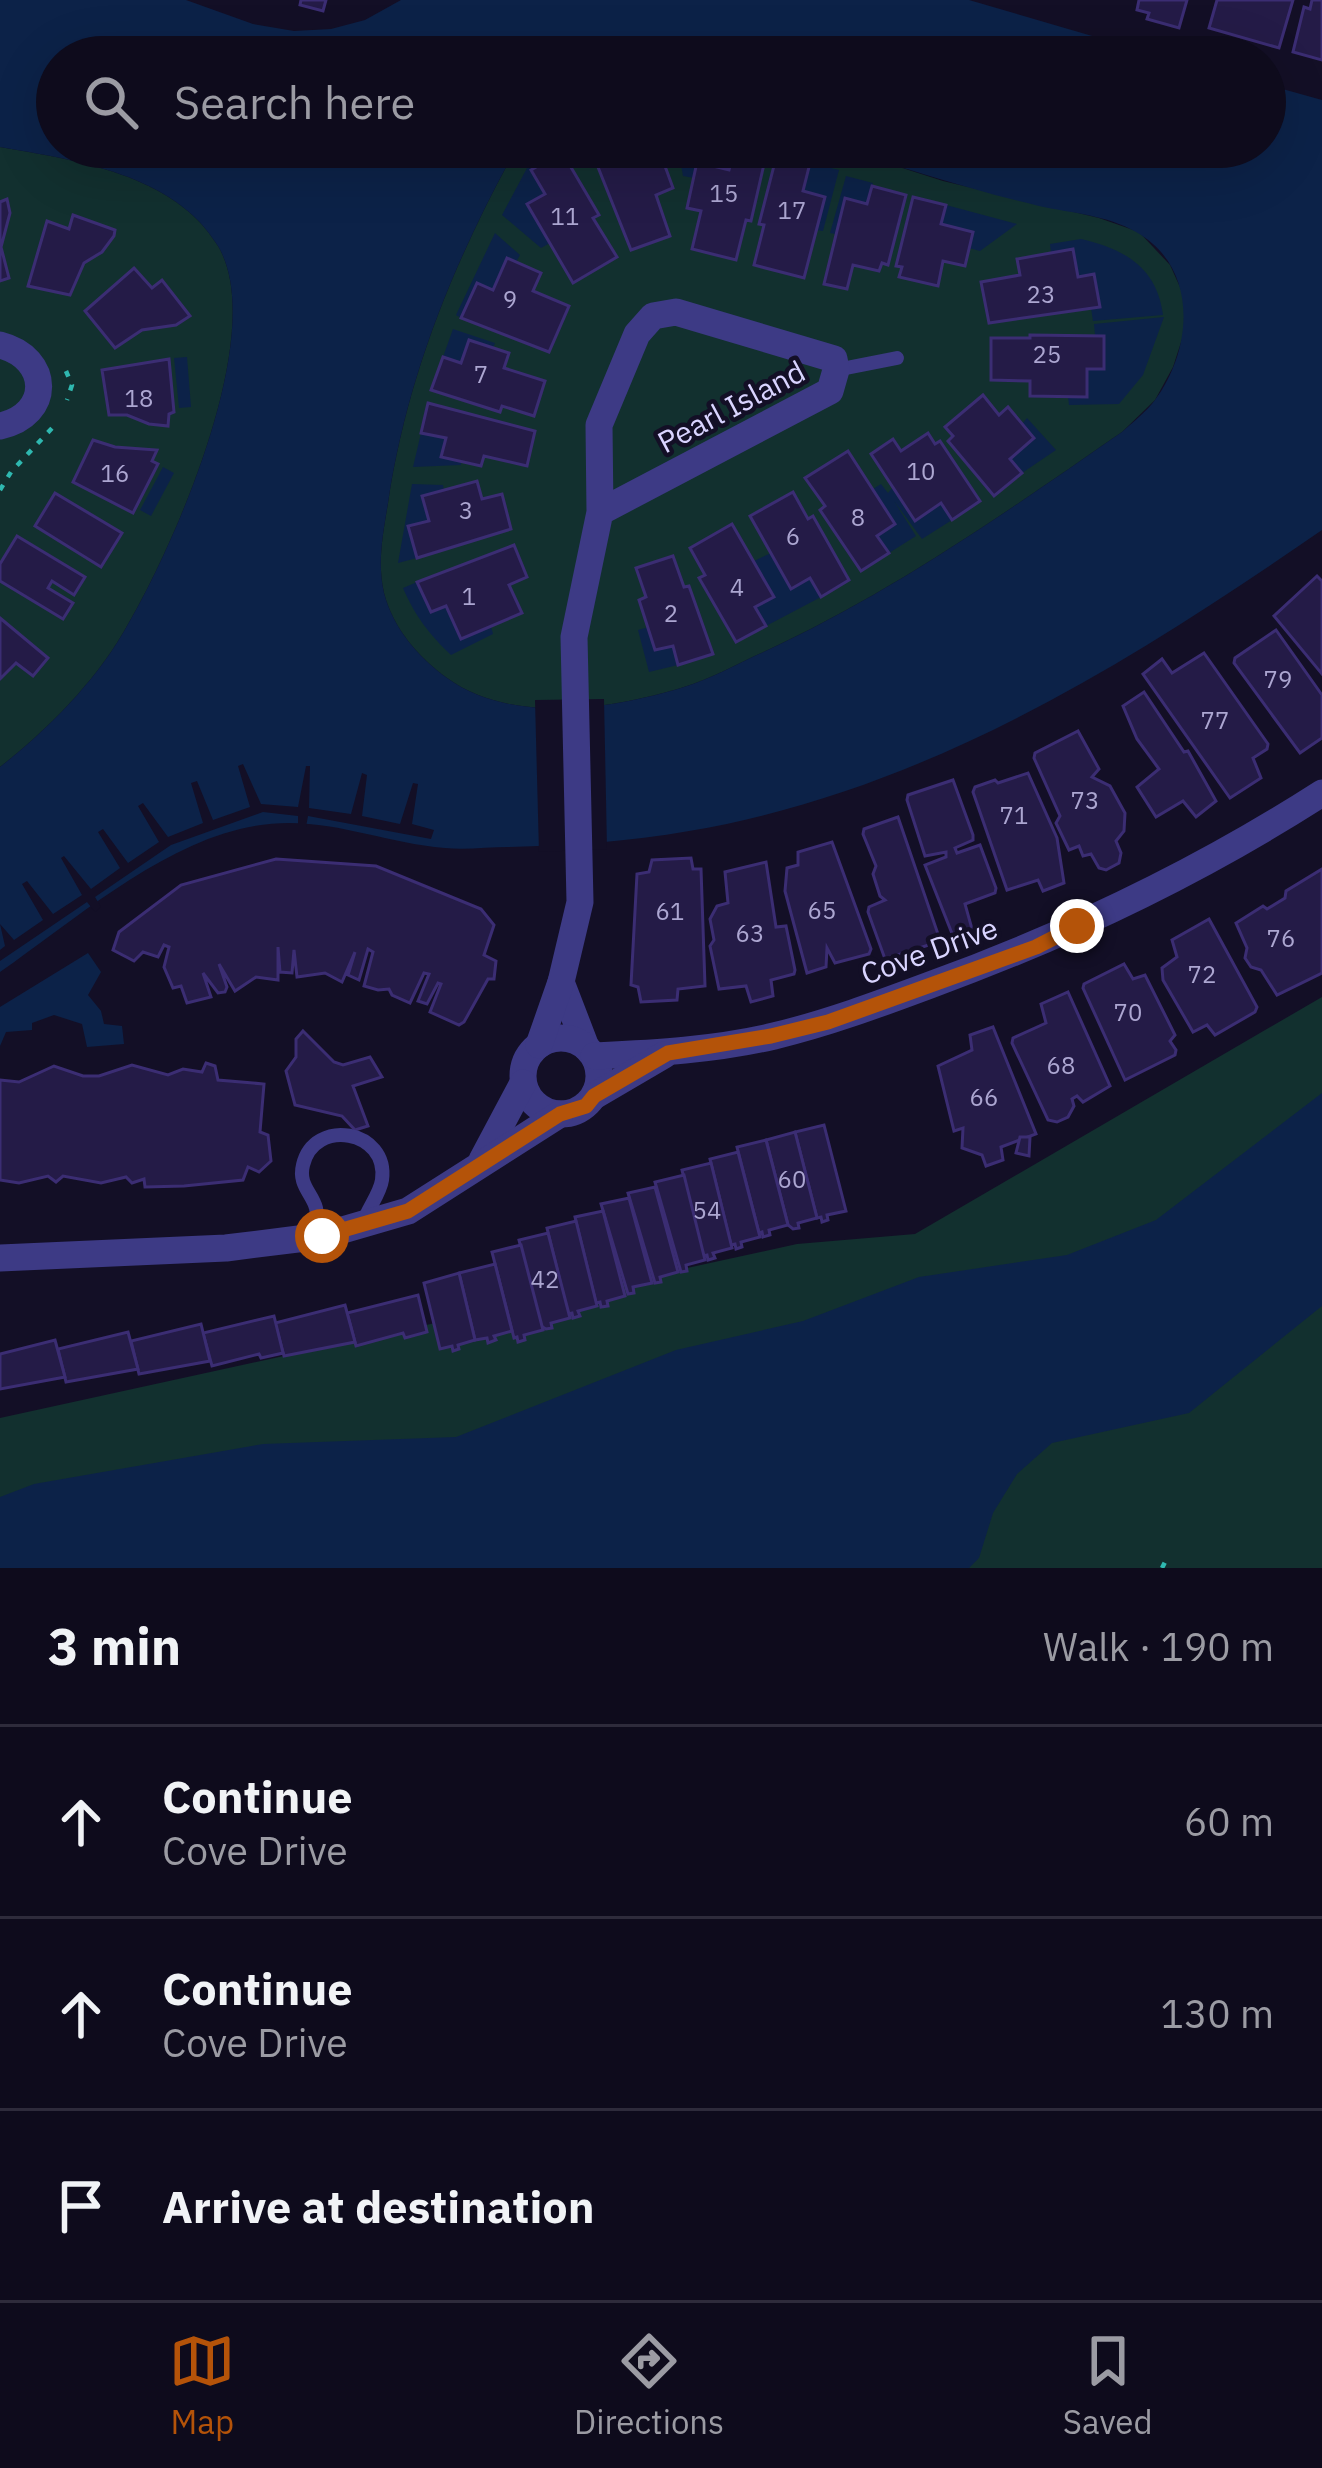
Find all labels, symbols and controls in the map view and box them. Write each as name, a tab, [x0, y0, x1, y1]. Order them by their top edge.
search box	[36, 36, 1286, 168]
icon: search	[78, 69, 144, 135]
text: Search here	[174, 73, 415, 131]
house number: 15	[710, 177, 738, 209]
house number: 17	[778, 194, 806, 226]
house number: 11	[551, 200, 579, 232]
house number: 23	[1027, 278, 1055, 310]
house number: 9	[503, 283, 517, 315]
house number: 25	[1033, 338, 1061, 370]
street label: Pearl Island	[651, 351, 811, 461]
house number: 7	[474, 358, 488, 390]
house number: 18	[125, 382, 153, 414]
house number: 10	[907, 455, 935, 487]
house number: 16	[101, 457, 129, 489]
house number: 3	[459, 494, 473, 526]
house number: 8	[851, 501, 865, 533]
house number: 6	[786, 520, 800, 552]
house number: 4	[730, 571, 744, 603]
house number: 1	[462, 580, 476, 612]
house number: 2	[664, 597, 678, 629]
house number: 79	[1264, 663, 1292, 695]
house number: 77	[1201, 704, 1229, 736]
house number: 73	[1071, 784, 1099, 816]
house number: 71	[1000, 799, 1028, 831]
house number: 65	[808, 894, 836, 926]
house number: 61	[656, 895, 684, 927]
route end	[1050, 899, 1104, 953]
street label: Cove Drive	[855, 907, 1003, 993]
house number: 63	[736, 917, 764, 949]
house number: 76	[1267, 922, 1295, 954]
house number: 72	[1188, 958, 1216, 990]
house number: 70	[1114, 996, 1142, 1028]
house number: 68	[1047, 1049, 1075, 1081]
house number: 66	[970, 1081, 998, 1113]
house number: 60	[778, 1163, 806, 1195]
house number: 54	[693, 1194, 721, 1226]
route start	[295, 1209, 349, 1263]
house number: 42	[531, 1263, 559, 1295]
text: 3 min	[48, 1613, 181, 1679]
text: Walk · 190 m	[1043, 1621, 1274, 1672]
text: Continue	[162, 1767, 353, 1825]
icon: ahead	[48, 1789, 114, 1855]
text: 60 m	[1184, 1796, 1274, 1847]
text: Cove Drive	[162, 1825, 348, 1876]
text: Continue	[162, 1959, 353, 2017]
icon: ahead	[48, 1981, 114, 2047]
text: 130 m	[1161, 1988, 1274, 2039]
text: Cove Drive	[162, 2017, 348, 2068]
icon: arrive	[48, 2173, 114, 2239]
text: Arrive at destination	[162, 2177, 595, 2235]
tab: Map	[169, 2328, 235, 2443]
tab: Directions	[574, 2328, 724, 2443]
tab: Saved	[1063, 2328, 1153, 2443]

